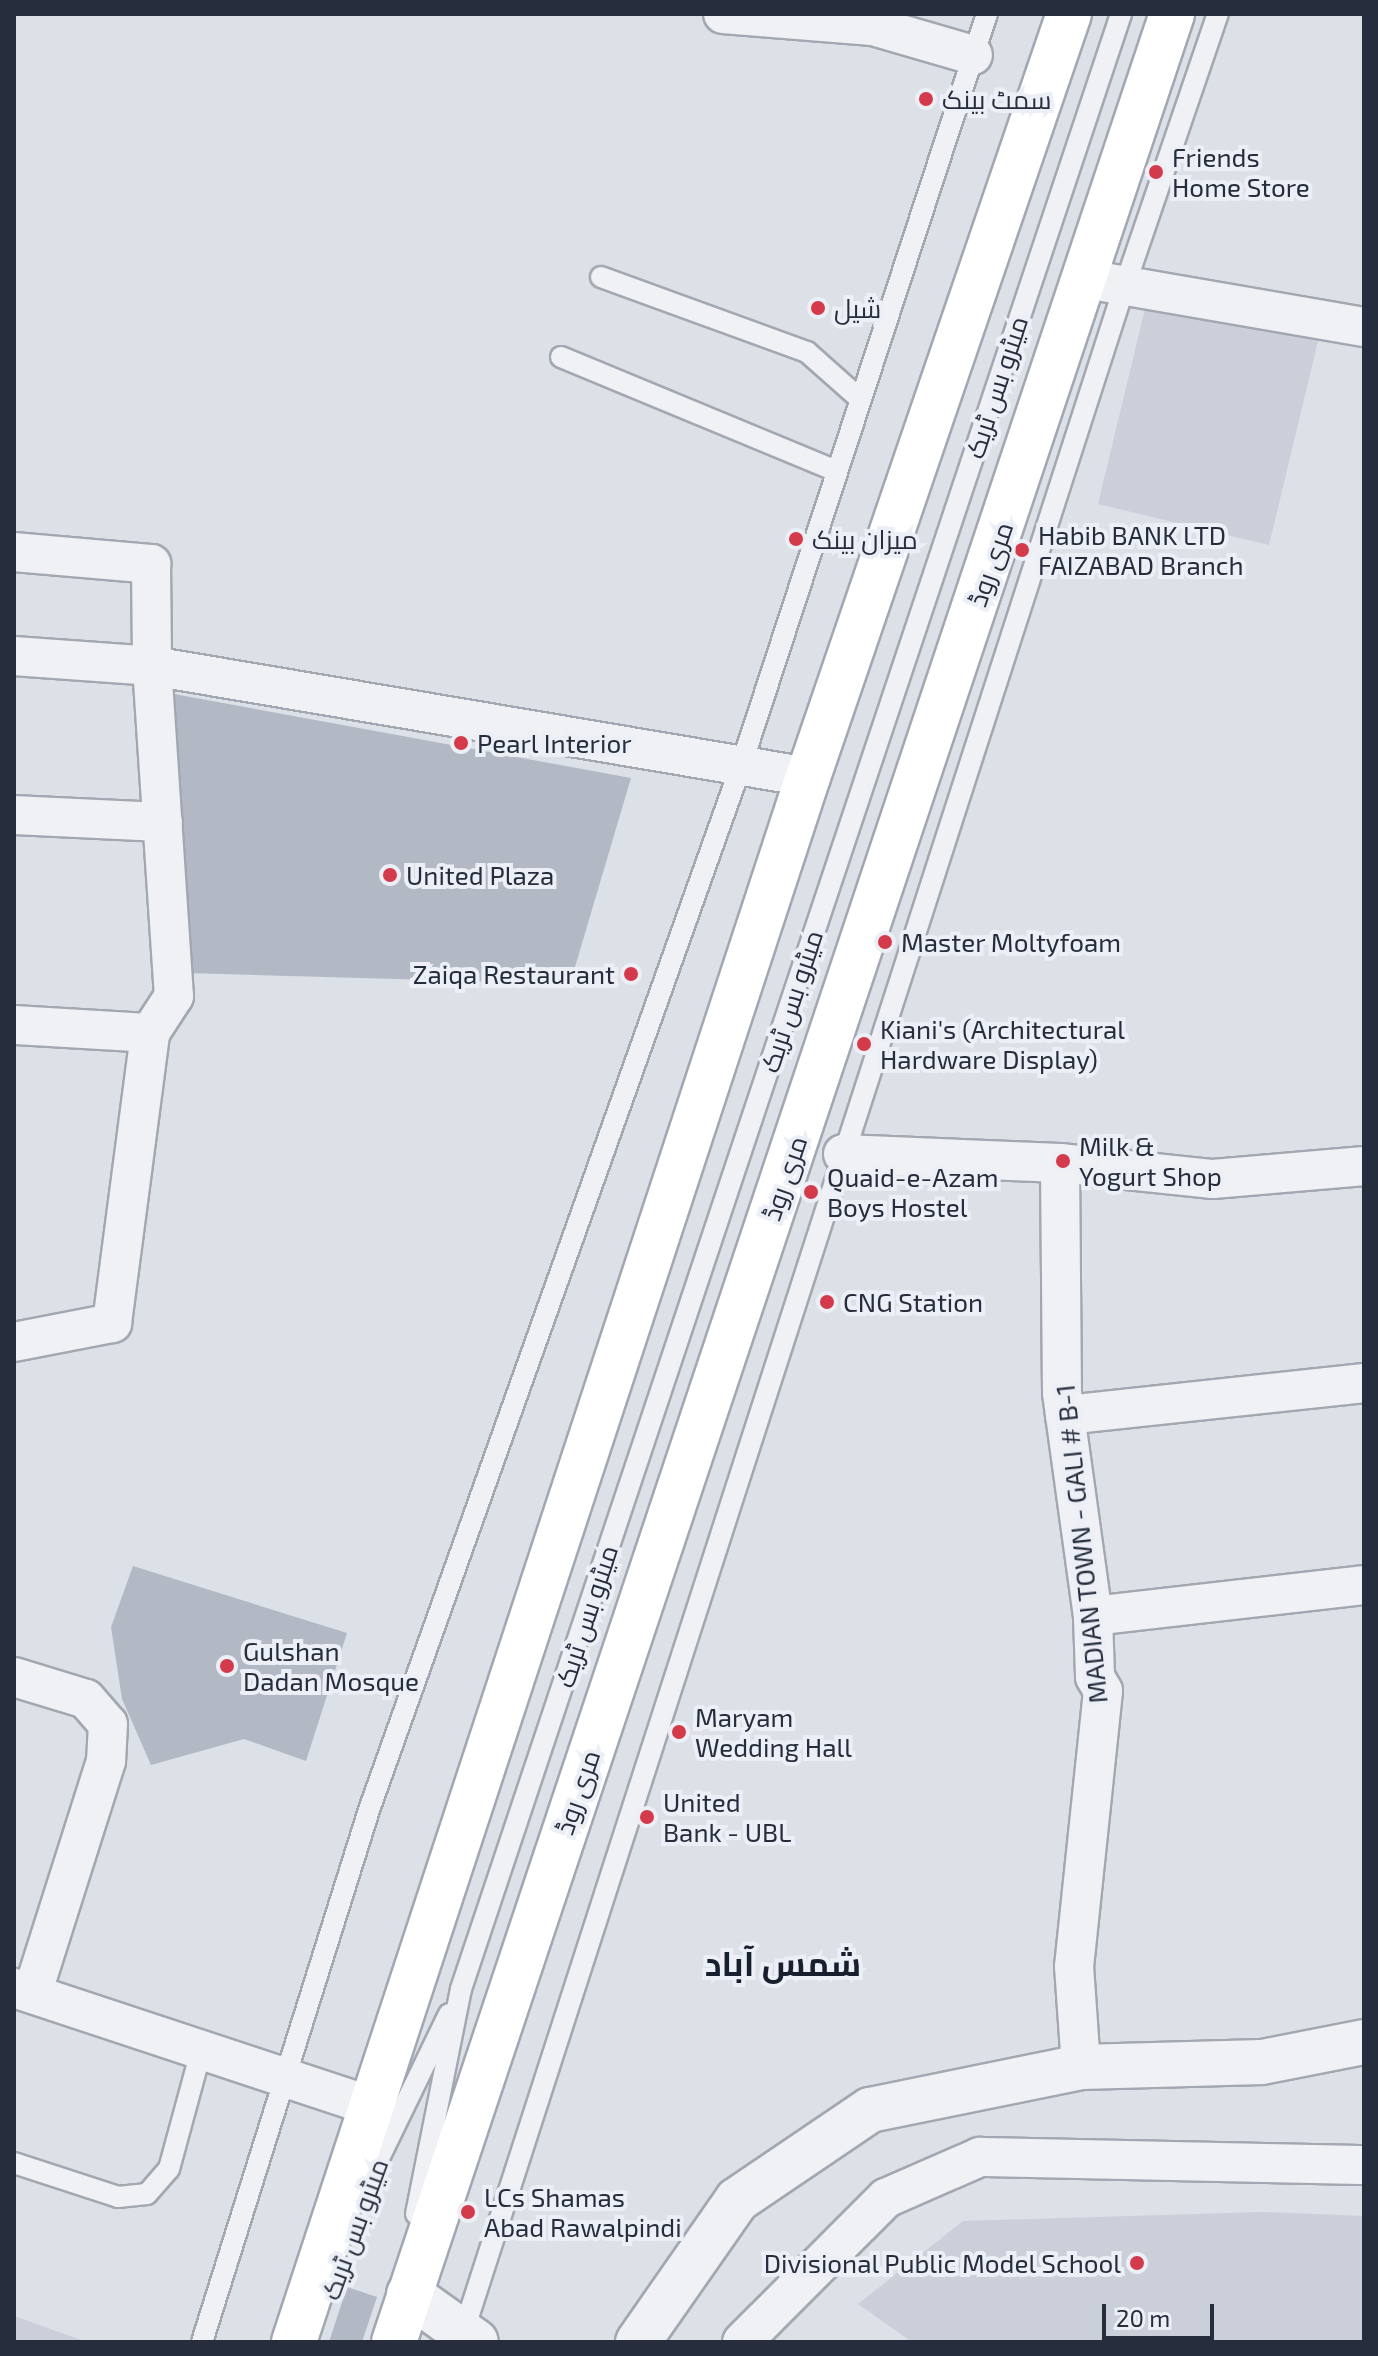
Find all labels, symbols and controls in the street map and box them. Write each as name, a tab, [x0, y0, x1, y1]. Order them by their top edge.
place label: سمٹ بینک	[942, 83, 1052, 115]
marker: سمٹ بینک	[917, 90, 935, 108]
place label: Friends Home Store	[1172, 141, 1310, 202]
marker: Friends Home Store	[1147, 163, 1165, 181]
place label: شیل	[834, 292, 881, 324]
marker: شیل	[809, 299, 827, 317]
street label: میٹرو بس ٹریک	[958, 312, 1034, 462]
street label: مری روڈ	[961, 518, 1019, 610]
place label: Habib BANK LTD FAIZABAD Branch	[1038, 519, 1244, 580]
place label: میزان بینک	[812, 523, 918, 555]
marker: میزان بینک	[787, 530, 805, 548]
marker: Habib BANK LTD FAIZABAD Branch	[1013, 541, 1031, 559]
place label: Pearl Interior	[477, 727, 632, 759]
marker: Pearl Interior	[452, 734, 470, 752]
place label: United Plaza	[406, 859, 554, 891]
marker: United Plaza	[381, 866, 399, 884]
street label: میٹرو بس ٹریک	[753, 926, 829, 1076]
place label: Master Moltyfoam	[901, 926, 1122, 958]
marker: Master Moltyfoam	[876, 933, 894, 951]
place label: Zaiqa Restaurant	[413, 958, 615, 990]
marker: Zaiqa Restaurant	[622, 965, 640, 983]
place label: Kiani's (Architectural Hardware Display)	[880, 1013, 1125, 1074]
marker: Kiani's (Architectural Hardware Display)	[855, 1035, 873, 1053]
place label: Milk & Yogurt Shop	[1079, 1130, 1222, 1192]
street label: مری روڈ	[755, 1132, 813, 1224]
marker: Milk & Yogurt Shop	[1054, 1152, 1072, 1170]
place label: Quaid-e-Azam Boys Hostel	[827, 1161, 999, 1222]
marker: Quaid-e-Azam Boys Hostel	[802, 1183, 820, 1201]
place label: CNG Station	[843, 1286, 983, 1318]
marker: CNG Station	[818, 1293, 836, 1311]
street label: MADIAN TOWN - GALI # B-1	[1049, 1383, 1113, 1705]
street label: میٹرو بس ٹریک	[548, 1541, 624, 1691]
place label: Gulshan Dadan Mosque	[243, 1635, 419, 1696]
marker: Gulshan Dadan Mosque	[218, 1657, 236, 1675]
place label: Maryam Wedding Hall	[695, 1701, 852, 1762]
marker: Maryam Wedding Hall	[670, 1723, 688, 1741]
street label: مری روڈ	[548, 1746, 606, 1838]
place label: United Bank - UBL	[663, 1786, 792, 1848]
marker: United Bank - UBL	[638, 1808, 656, 1826]
district label: شمس آباد	[705, 1943, 861, 1983]
street label: میٹرو بس ٹریک	[314, 2154, 394, 2304]
place label: LCs Shamas Abad Rawalpindi	[484, 2181, 682, 2242]
marker: LCs Shamas Abad Rawalpindi	[459, 2203, 477, 2221]
place label: Divisional Public Model School	[762, 2247, 1121, 2279]
marker: Divisional Public Model School	[1128, 2254, 1146, 2272]
scale bar	[1106, 2288, 1218, 2338]
text: 20 m	[1116, 2303, 1170, 2332]

